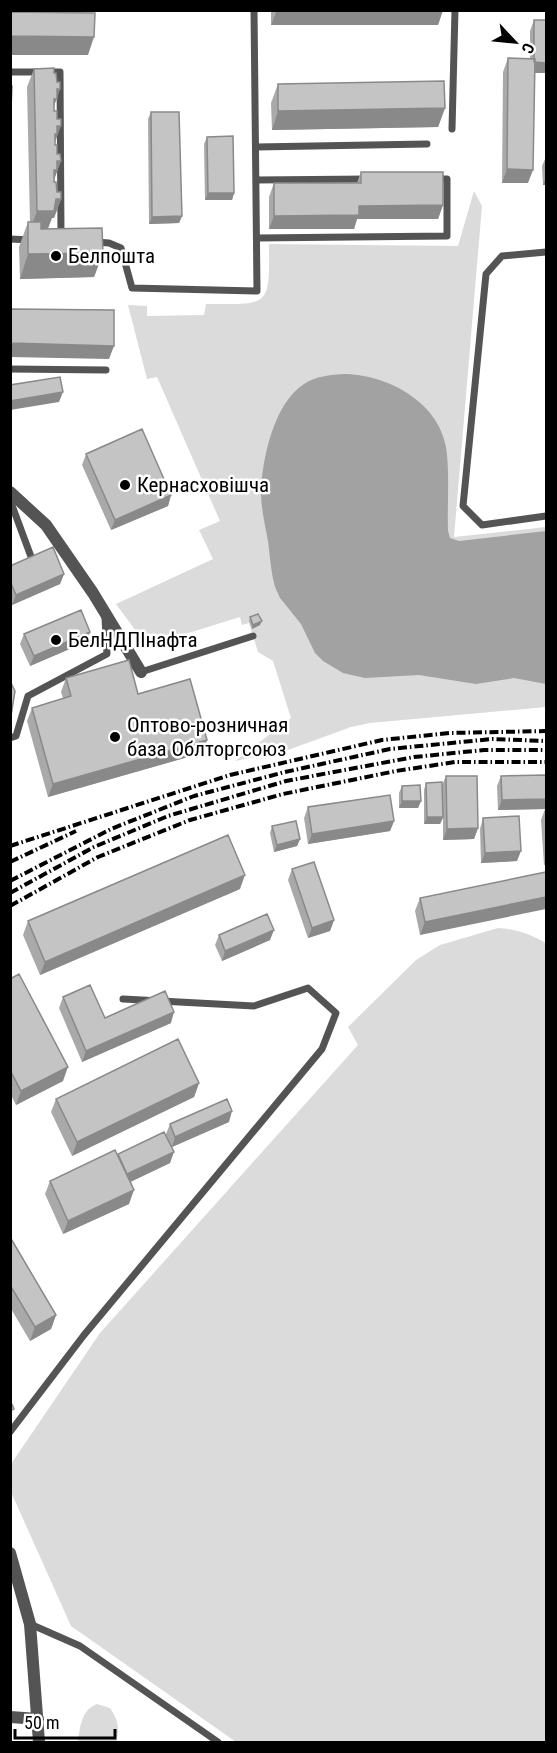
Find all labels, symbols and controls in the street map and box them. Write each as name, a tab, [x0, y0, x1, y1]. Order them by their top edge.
north arrow	[485, 12, 545, 72]
text: С	[517, 40, 539, 57]
place label: Белпошта	[68, 244, 155, 268]
marker: Белпошта	[49, 249, 63, 263]
place label: Кернасховішча	[137, 473, 269, 497]
marker: Кернасховішча	[118, 478, 132, 492]
place label: БелНДПІнафта	[68, 628, 197, 652]
marker: БелНДПІнафта	[49, 633, 63, 647]
place label: Оптово-розничная база Облторгсоюз	[127, 713, 288, 761]
marker: Оптово-розничная база Облторгсоюз	[108, 730, 122, 744]
scale bar	[15, 1702, 116, 1740]
text: 50 m	[24, 1712, 59, 1733]

